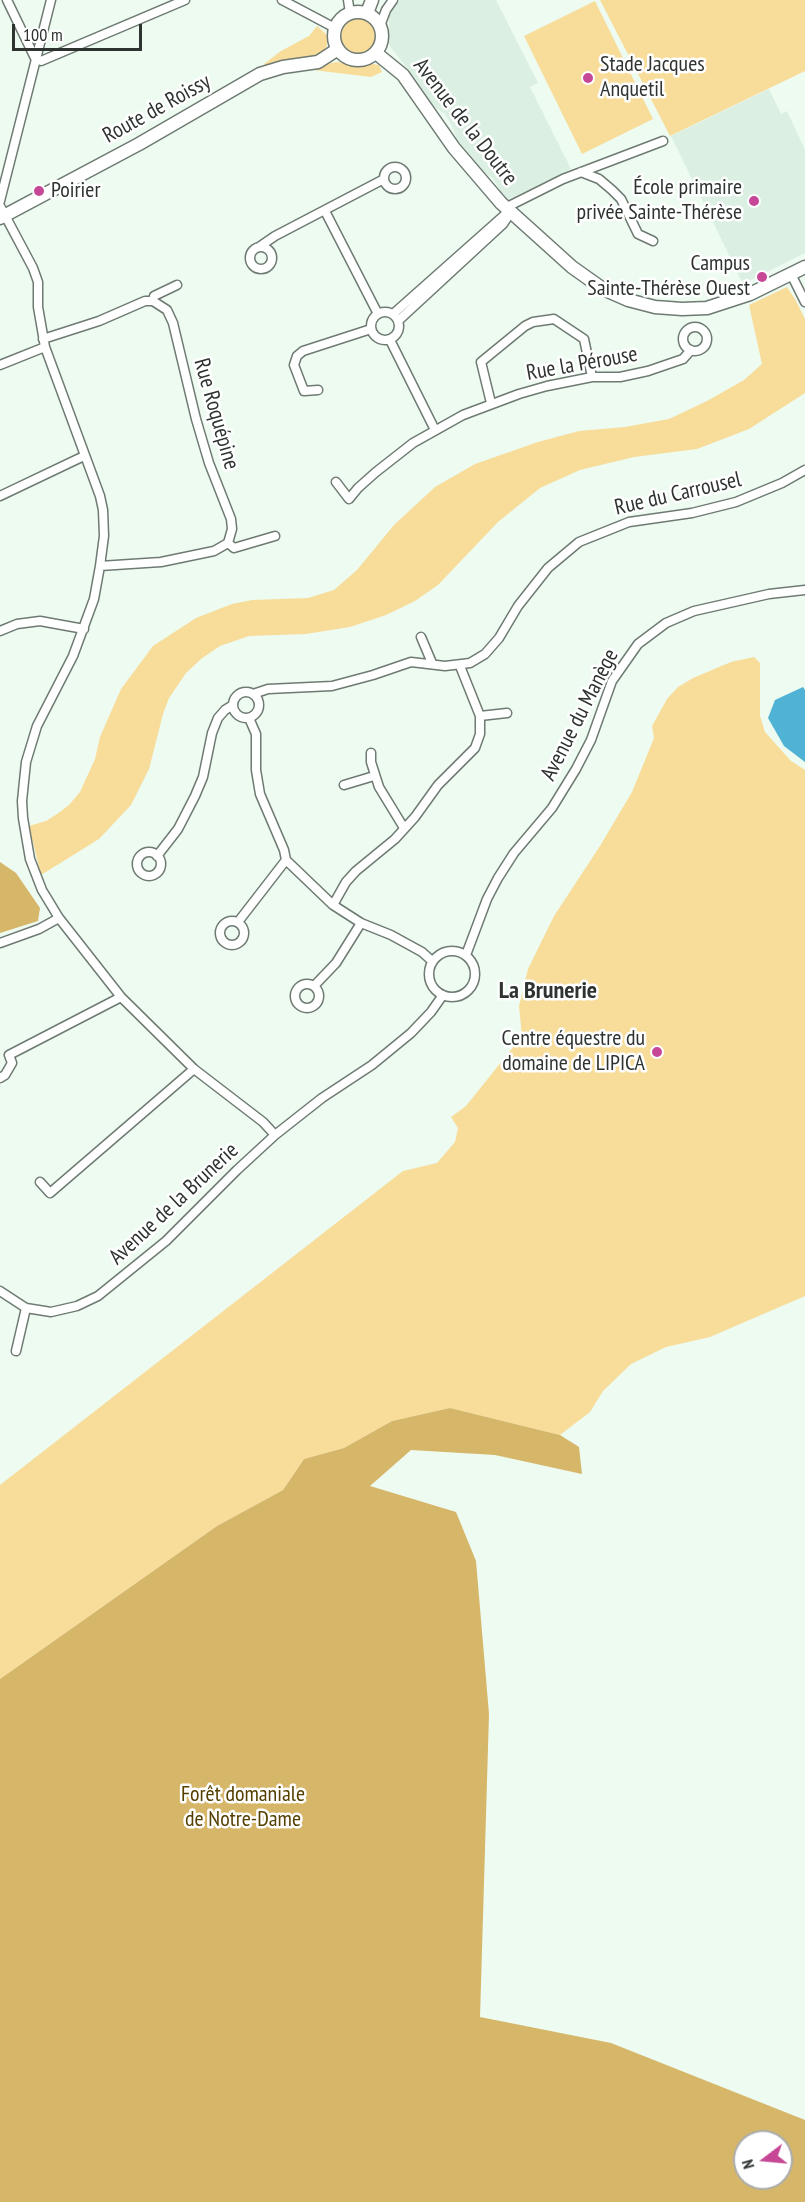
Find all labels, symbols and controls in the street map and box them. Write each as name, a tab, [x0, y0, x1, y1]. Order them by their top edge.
scale bar	[15, 12, 146, 50]
text: 100 m	[23, 23, 63, 46]
place label: Stade Jacques Anquetil	[600, 52, 705, 104]
street label: Avenue de la Doutre	[407, 53, 523, 191]
street label: Route de Roissy	[99, 69, 215, 149]
marker: Stade Jacques Anquetil	[581, 71, 595, 85]
place label: École primaire privée Sainte-Thérèse	[577, 175, 742, 226]
place label: Poirier	[51, 178, 100, 204]
marker: Poirier	[32, 184, 46, 198]
marker: École primaire privée Sainte-Thérèse	[747, 194, 761, 208]
place label: Campus Sainte-Thérèse Ouest	[587, 251, 750, 302]
marker: Campus Sainte-Thérèse Ouest	[755, 270, 769, 284]
street label: Rue la Pérouse	[524, 341, 640, 387]
street label: Rue Roquépine	[188, 355, 244, 473]
street label: Rue du Carrousel	[612, 467, 744, 521]
street label: Avenue du Manège	[536, 645, 624, 785]
district label: La Brunerie	[499, 977, 597, 1005]
place label: Centre équestre du domaine de LIPICA	[502, 1026, 645, 1078]
marker: Centre équestre du domaine de LIPICA	[650, 1045, 664, 1059]
street label: Avenue de la Brunerie	[104, 1137, 244, 1271]
park label: Forêt domaniale de Notre-Dame	[181, 1782, 305, 1834]
north arrow	[733, 2130, 793, 2190]
text: N	[737, 2158, 758, 2171]

